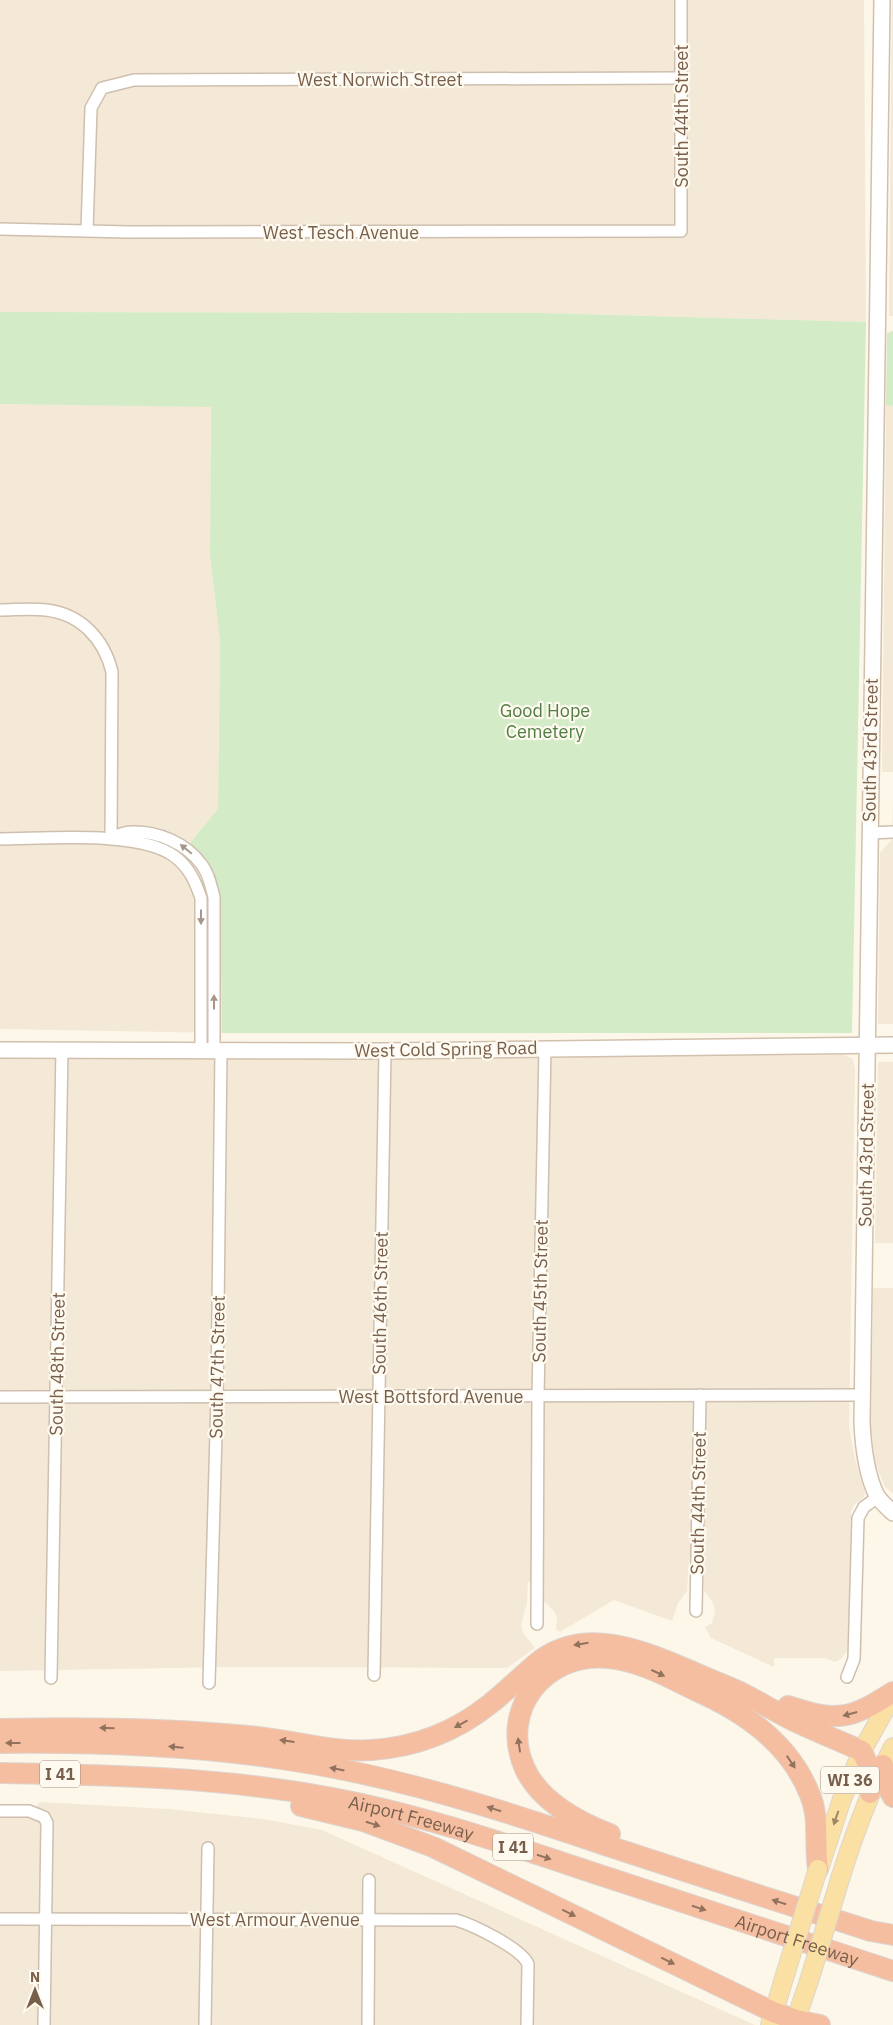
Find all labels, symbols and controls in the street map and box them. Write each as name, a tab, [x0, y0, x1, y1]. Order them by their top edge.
street label: South 44th Street	[670, 44, 693, 188]
street label: West Norwich Street	[297, 68, 463, 91]
street label: West Tesch Avenue	[263, 221, 419, 244]
street label: South 43rd Street	[857, 678, 883, 822]
park label: Good Hope Cemetery	[500, 699, 590, 743]
one-way arrow	[180, 844, 193, 855]
one-way arrow	[197, 909, 205, 925]
one-way arrow	[210, 994, 218, 1010]
street label: West Cold Spring Road	[354, 1036, 538, 1062]
street label: South 43rd Street	[853, 1083, 879, 1227]
street label: South 45th Street	[527, 1219, 553, 1363]
street label: South 46th Street	[367, 1231, 393, 1375]
street label: South 48th Street	[44, 1292, 70, 1436]
street label: South 47th Street	[204, 1295, 230, 1439]
street label: West Bottsford Avenue	[339, 1385, 524, 1408]
street label: South 44th Street	[685, 1431, 711, 1575]
one-way arrow	[573, 1641, 589, 1649]
one-way arrow	[651, 1669, 665, 1677]
one-way arrow	[842, 1710, 857, 1718]
one-way arrow	[454, 1719, 468, 1728]
one-way arrow	[99, 1724, 115, 1732]
one-way arrow	[515, 1736, 523, 1752]
one-way arrow	[278, 1737, 294, 1745]
one-way arrow	[5, 1739, 21, 1747]
one-way arrow	[168, 1743, 184, 1751]
one-way arrow	[786, 1755, 796, 1768]
road number: I 41	[40, 1760, 80, 1788]
one-way arrow	[329, 1765, 344, 1773]
road number: WI 36	[821, 1766, 879, 1794]
street label: Airport Freeway	[347, 1790, 477, 1845]
one-way arrow	[487, 1804, 502, 1812]
one-way arrow	[832, 1811, 840, 1826]
one-way arrow	[365, 1821, 380, 1829]
road number: I 41	[493, 1834, 533, 1860]
one-way arrow	[537, 1853, 552, 1861]
one-way arrow	[772, 1897, 787, 1905]
one-way arrow	[691, 1905, 706, 1912]
street label: West Armour Avenue	[190, 1908, 360, 1931]
one-way arrow	[561, 1908, 576, 1917]
street label: Airport Freeway	[733, 1909, 862, 1971]
one-way arrow	[661, 1957, 675, 1965]
north arrow	[10, 1965, 60, 2015]
text: N	[30, 1968, 40, 1986]

